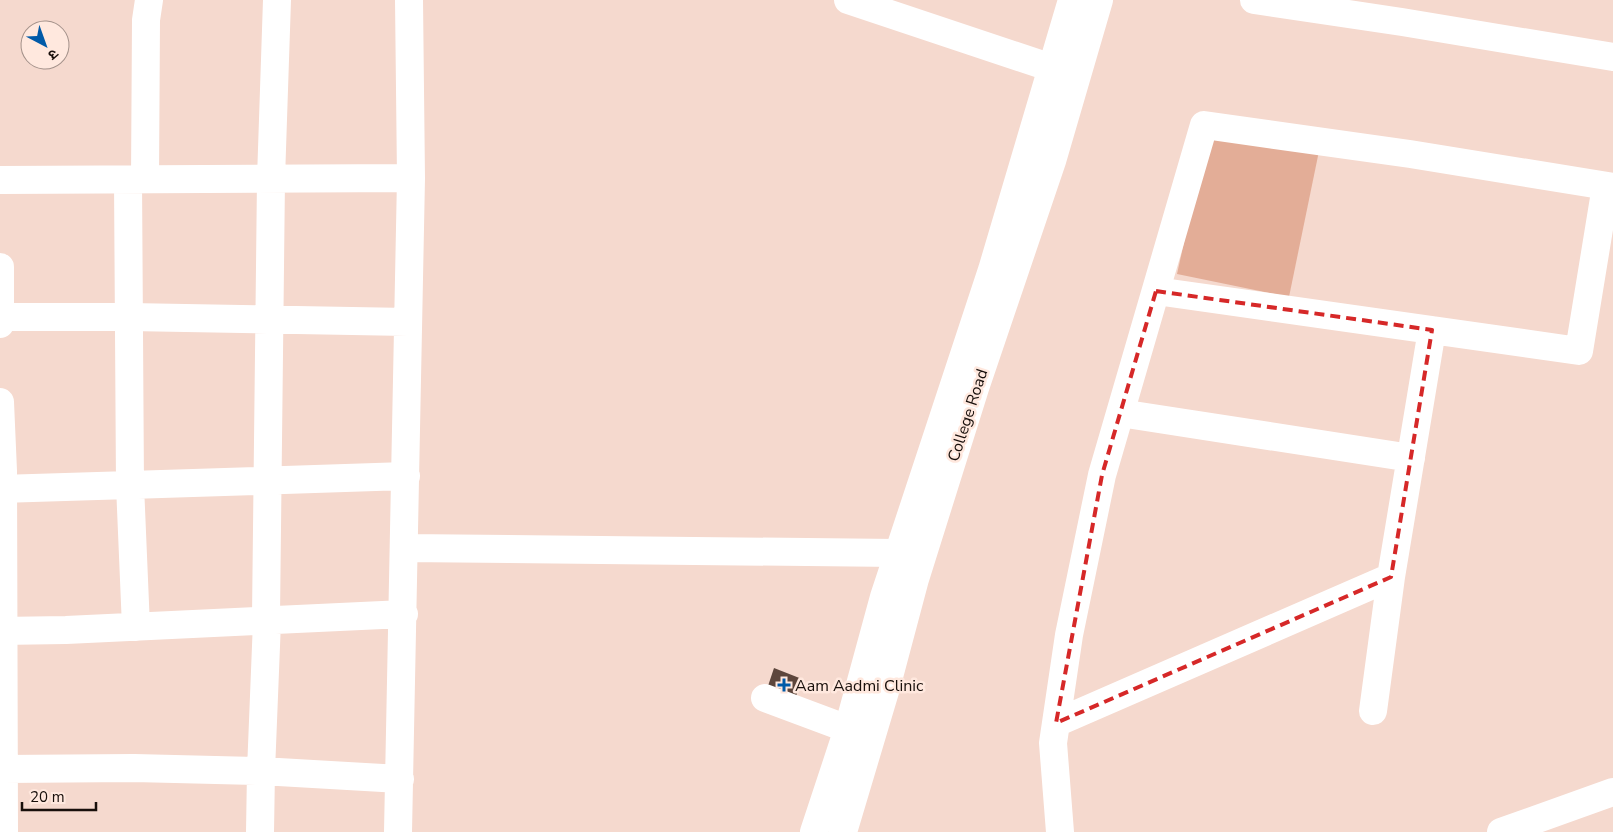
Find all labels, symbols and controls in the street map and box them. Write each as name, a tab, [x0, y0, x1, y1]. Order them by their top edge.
north arrow	[20, 20, 70, 70]
text: उ	[43, 45, 63, 65]
street label: College Road	[943, 366, 993, 464]
place label: Aam Aadmi Clinic	[795, 675, 924, 697]
marker: Aam Aadmi Clinic	[777, 678, 791, 692]
scale bar	[22, 780, 96, 812]
text: 20 m	[30, 787, 65, 807]

